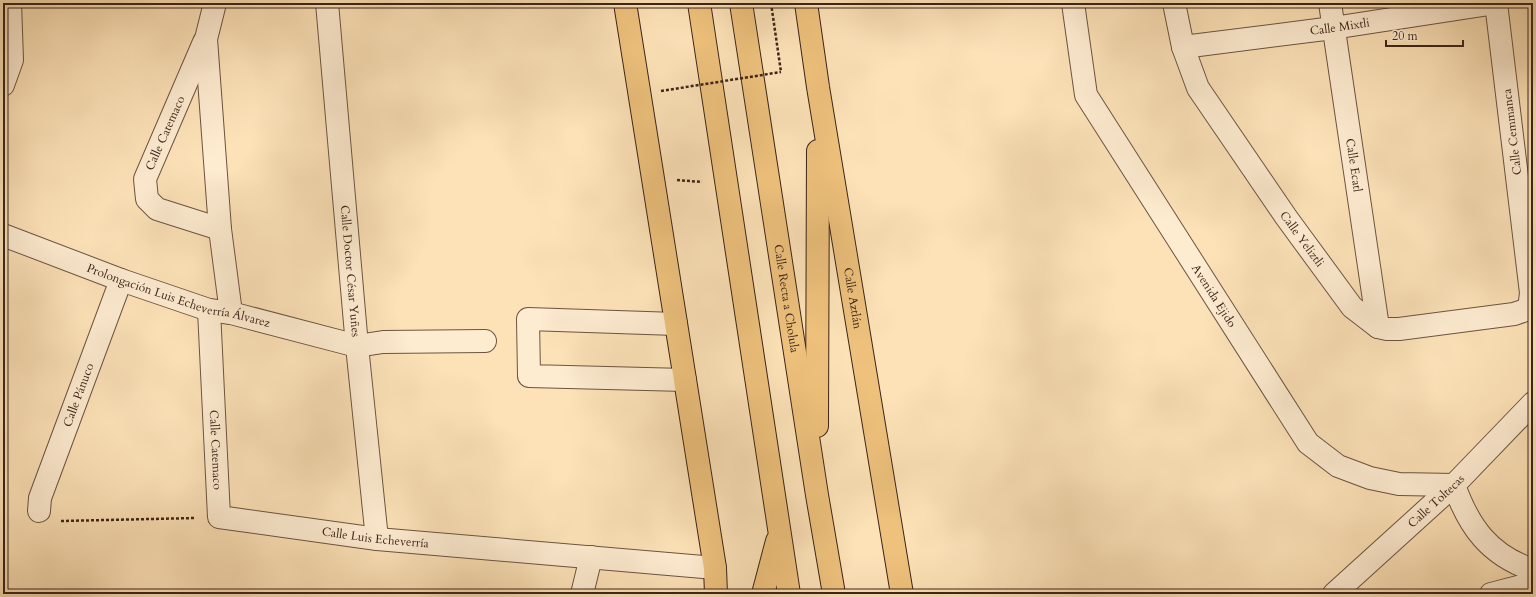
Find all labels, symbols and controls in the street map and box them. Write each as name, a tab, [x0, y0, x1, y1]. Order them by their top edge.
street label: Calle Mixtli	[1309, 14, 1371, 39]
scale bar	[1386, 22, 1463, 48]
text: 20 m	[1392, 28, 1419, 44]
street label: Calle Cemmanca	[1499, 87, 1525, 176]
street label: Calle Catemaco	[141, 93, 189, 173]
street label: Calle Ecatl	[1342, 137, 1366, 193]
street label: Calle Doctor César Yuñes	[337, 204, 364, 338]
street label: Calle Yeliztli	[1276, 208, 1328, 271]
street label: Calle Recta a Cholula	[770, 243, 803, 355]
street label: Prolongación Luis Echeverría Álvarez	[85, 260, 273, 331]
street label: Avenida Ejido	[1188, 261, 1240, 331]
street label: Calle Aztlán	[840, 266, 866, 330]
street label: Calle Pánuco	[59, 360, 98, 429]
street label: Calle Catemaco	[206, 409, 226, 491]
street label: Calle Toltecas	[1404, 471, 1468, 531]
street label: Calle Luis Echeverría	[321, 523, 430, 551]

